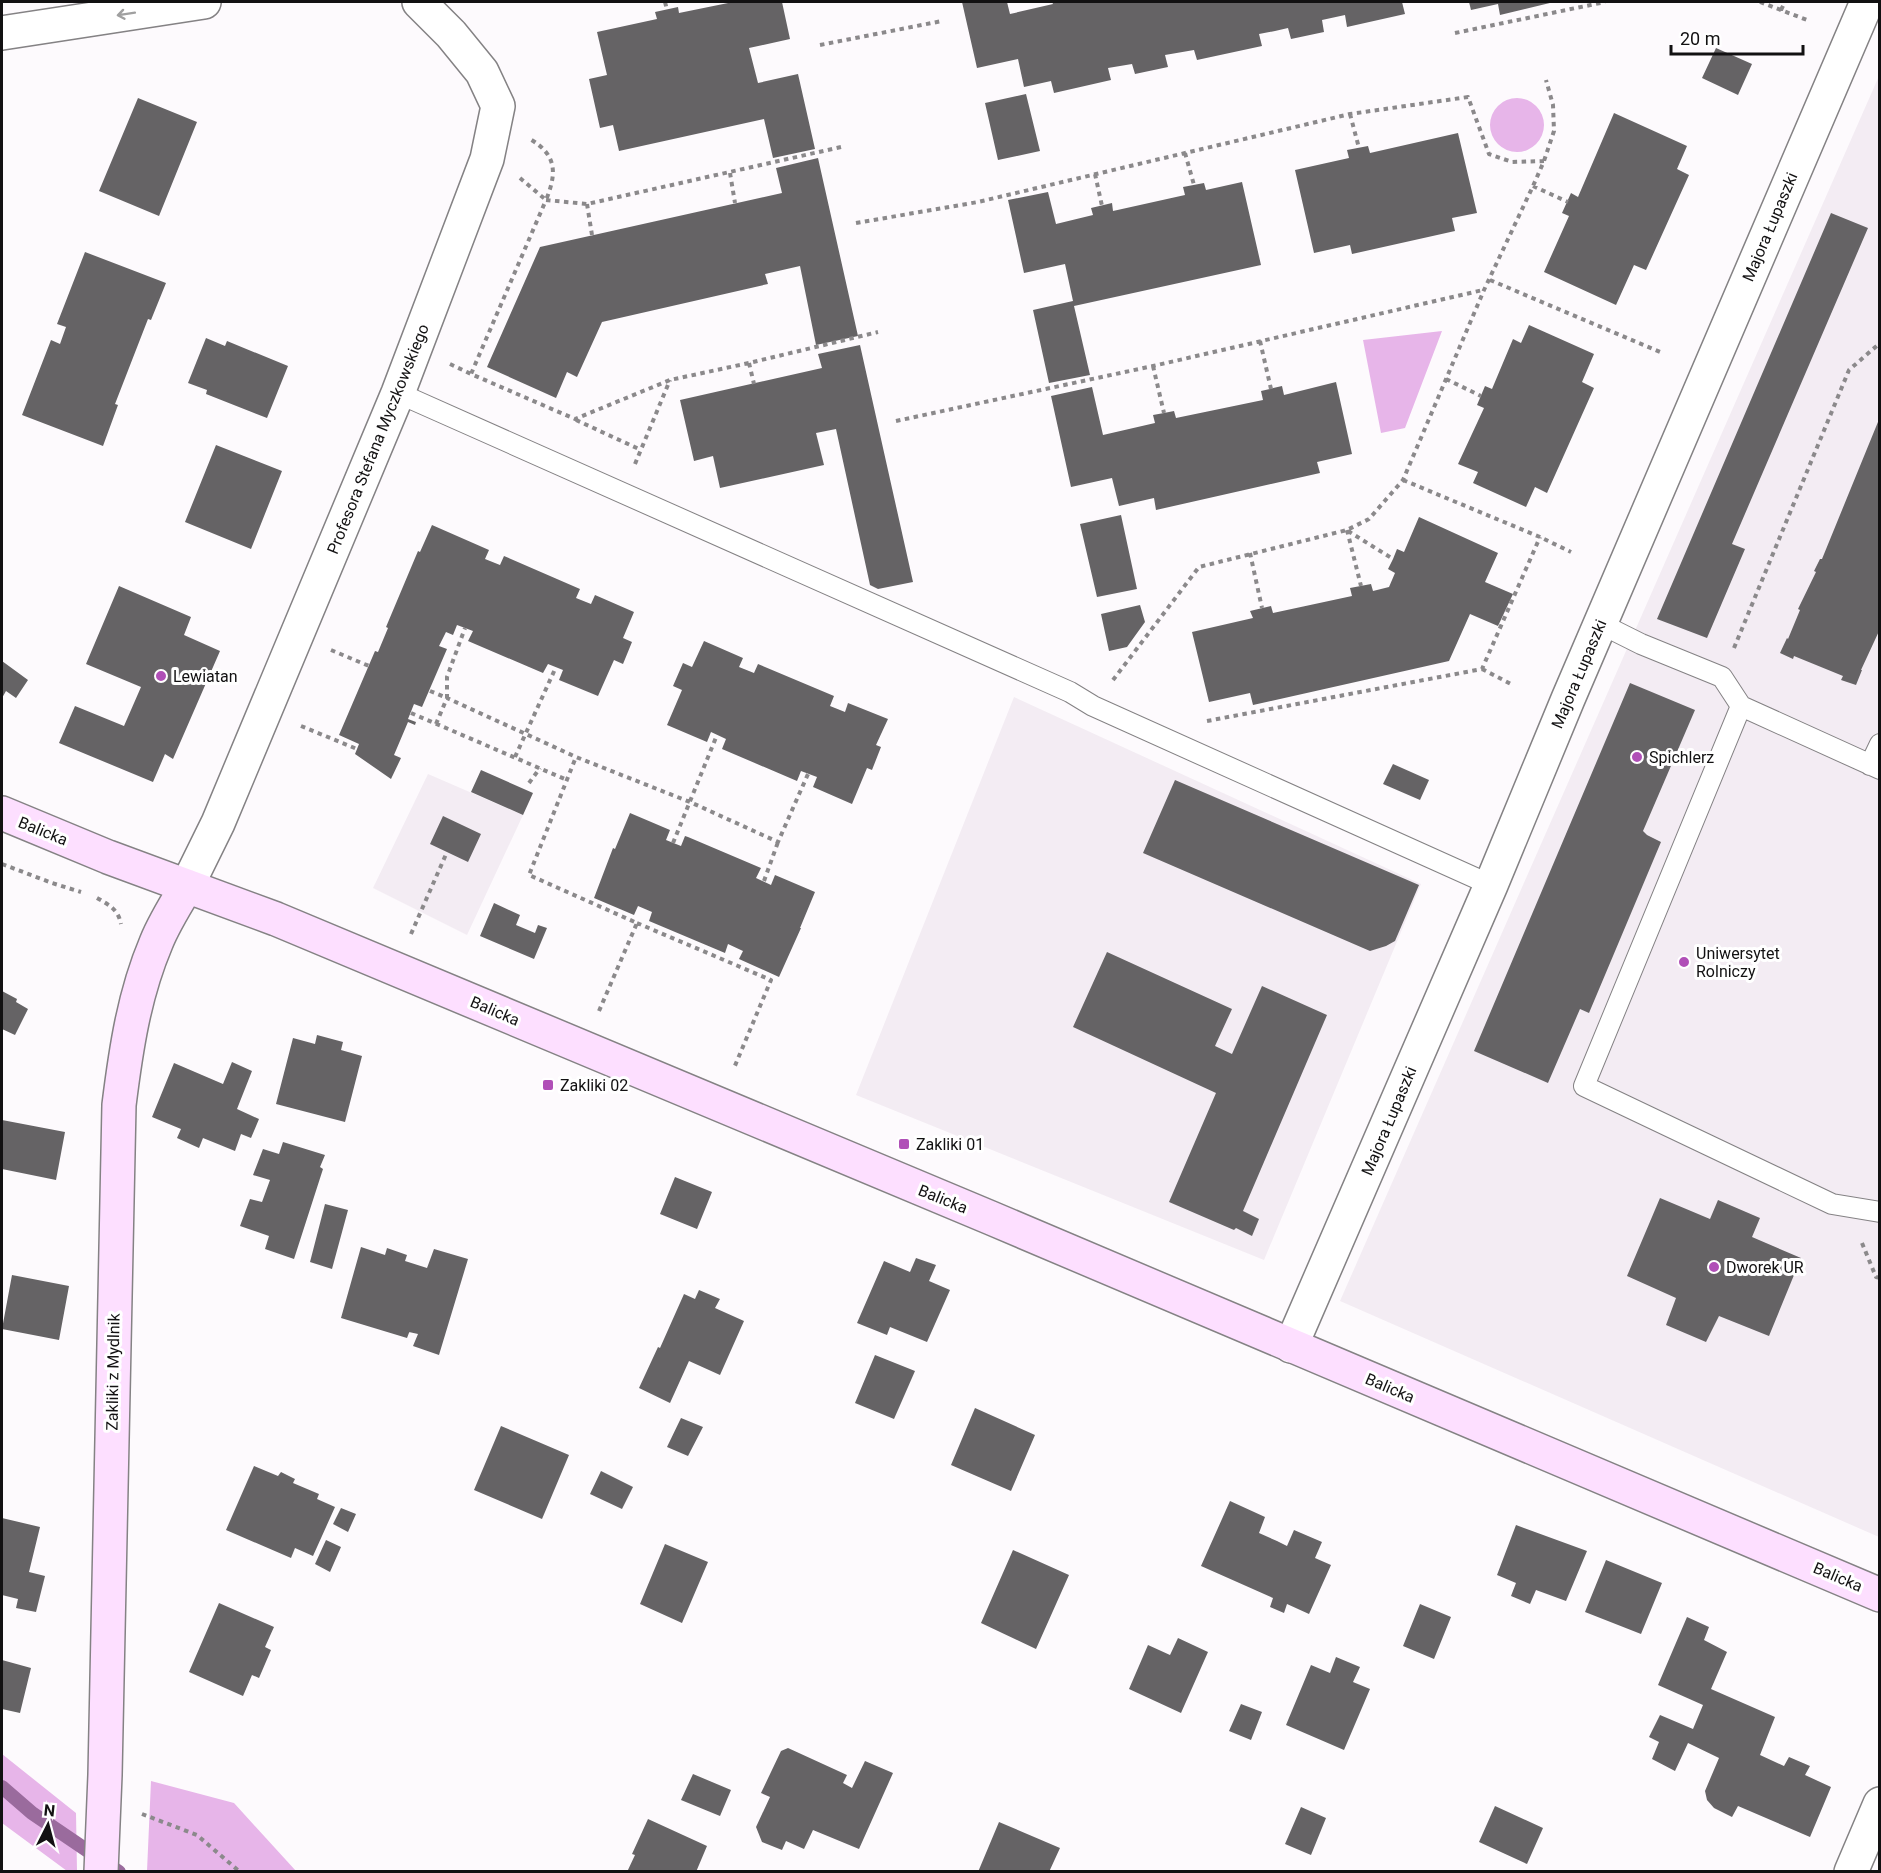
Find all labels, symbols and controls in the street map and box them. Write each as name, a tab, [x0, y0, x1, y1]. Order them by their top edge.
one-way arrow	[117, 9, 136, 20]
scale bar	[1671, 18, 1803, 56]
text: 20 m	[1680, 28, 1720, 49]
street label: Majora Łupaszki	[1738, 170, 1802, 284]
street label: Profesora Stefana Myczkowskiego	[323, 321, 433, 557]
street label: Majora Łupaszki	[1547, 617, 1611, 731]
place label: Lewiatan	[173, 667, 238, 686]
marker: Lewiatan	[154, 669, 168, 683]
place label: Spichlerz	[1649, 748, 1714, 767]
marker: Spichlerz	[1630, 750, 1644, 764]
street label: Balicka	[16, 813, 70, 849]
place label: Uniwersytet Rolniczy	[1696, 944, 1780, 981]
marker: Uniwersytet Rolniczy	[1677, 955, 1691, 969]
street label: Balicka	[468, 992, 522, 1030]
street label: Majora Łupaszki	[1357, 1064, 1421, 1178]
place label: Zakliki 02	[560, 1076, 628, 1095]
marker: Zakliki 02	[541, 1078, 555, 1092]
place label: Zakliki 01	[916, 1135, 984, 1154]
marker: Zakliki 01	[897, 1137, 911, 1151]
street label: Balicka	[916, 1181, 970, 1217]
place label: Dworek UR	[1726, 1258, 1804, 1277]
marker: Dworek UR	[1707, 1260, 1721, 1274]
street label: Zakliki z Mydlnik	[102, 1312, 124, 1431]
street label: Balicka	[1363, 1369, 1417, 1407]
street label: Balicka	[1811, 1558, 1865, 1596]
north arrow	[18, 1795, 78, 1855]
text: N	[43, 1801, 56, 1821]

